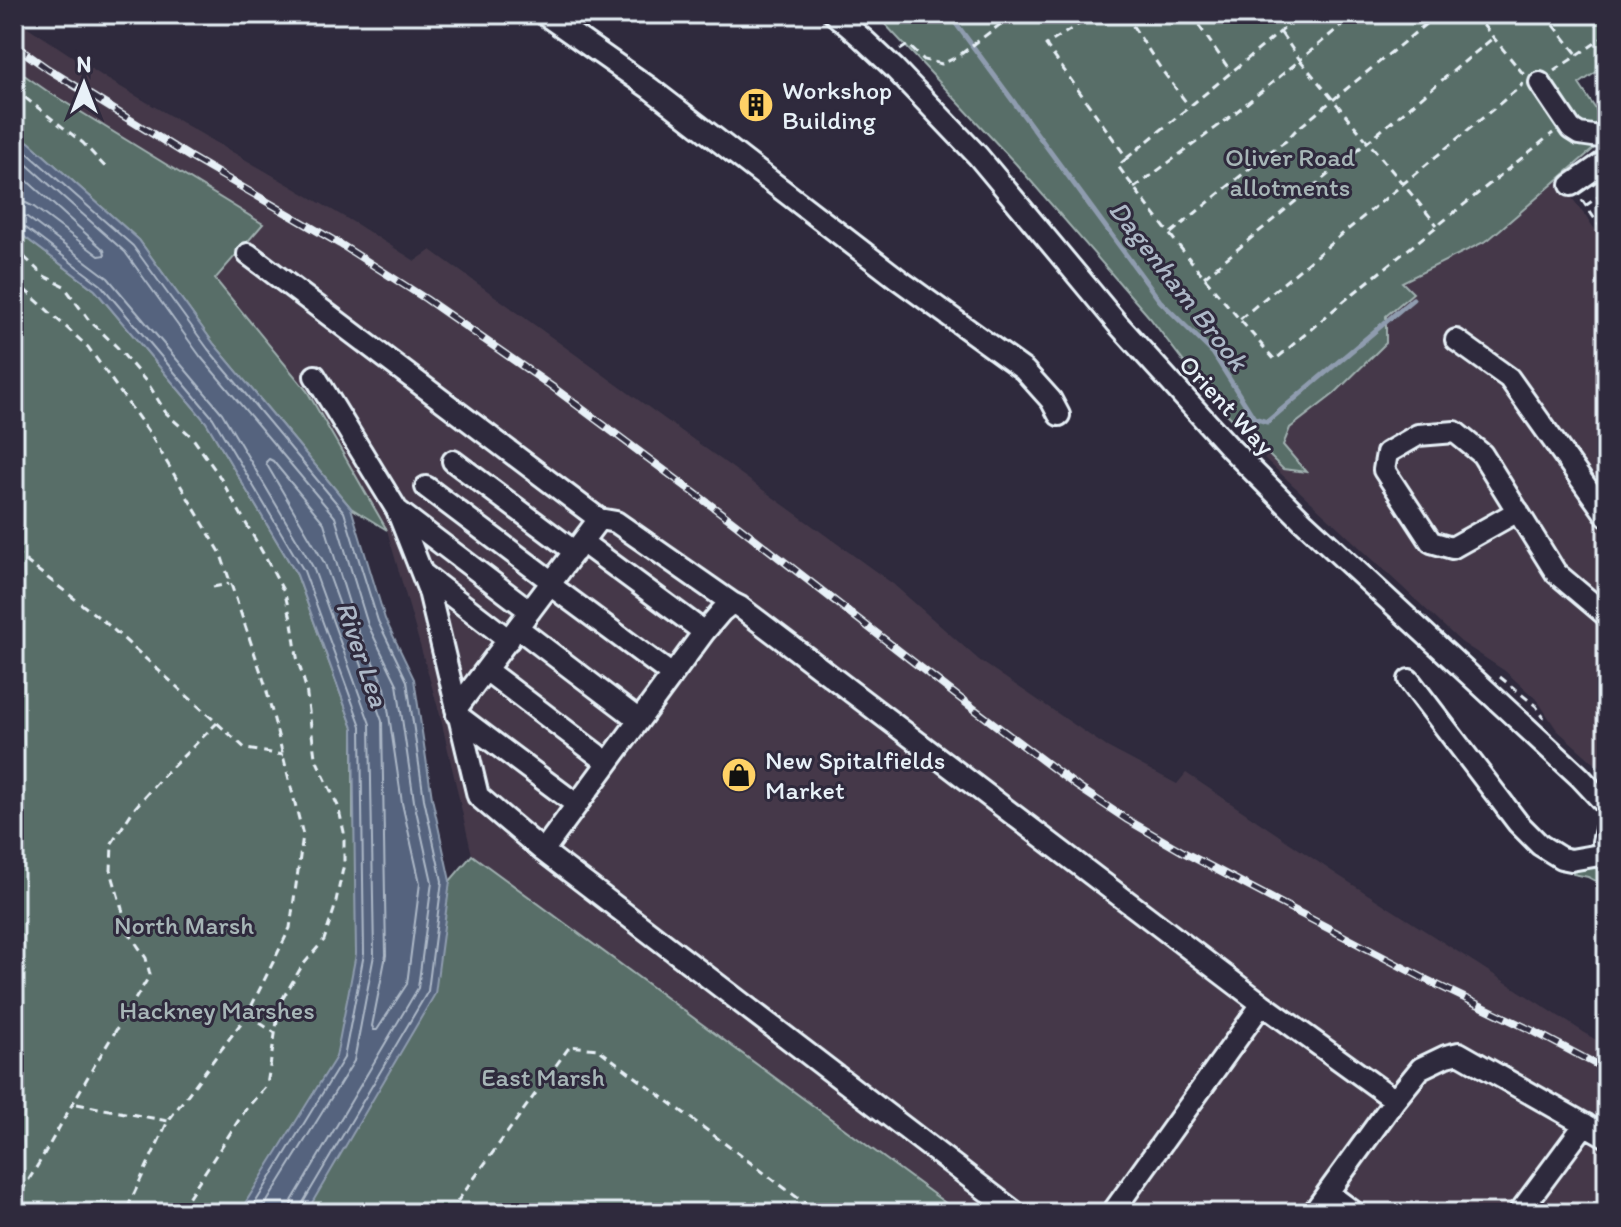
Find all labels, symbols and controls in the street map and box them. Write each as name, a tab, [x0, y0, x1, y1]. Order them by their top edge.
north arrow	[44, 44, 124, 124]
text: N	[77, 51, 91, 78]
place label: Workshop Building	[782, 74, 892, 136]
building icon: Workshop Building	[737, 86, 775, 124]
park label: Oliver Road allotments	[1225, 141, 1356, 203]
water label: Dagenham Brook	[1102, 193, 1257, 378]
street label: Orient Way	[1172, 348, 1282, 462]
water label: River Lea	[329, 597, 397, 712]
place label: New Spitalfields Market	[765, 744, 945, 806]
shop icon: New Spitalfields Market	[720, 756, 758, 794]
park label: North Marsh	[114, 909, 254, 941]
park label: Hackney Marshes	[119, 994, 315, 1026]
park label: East Marsh	[481, 1061, 605, 1093]

